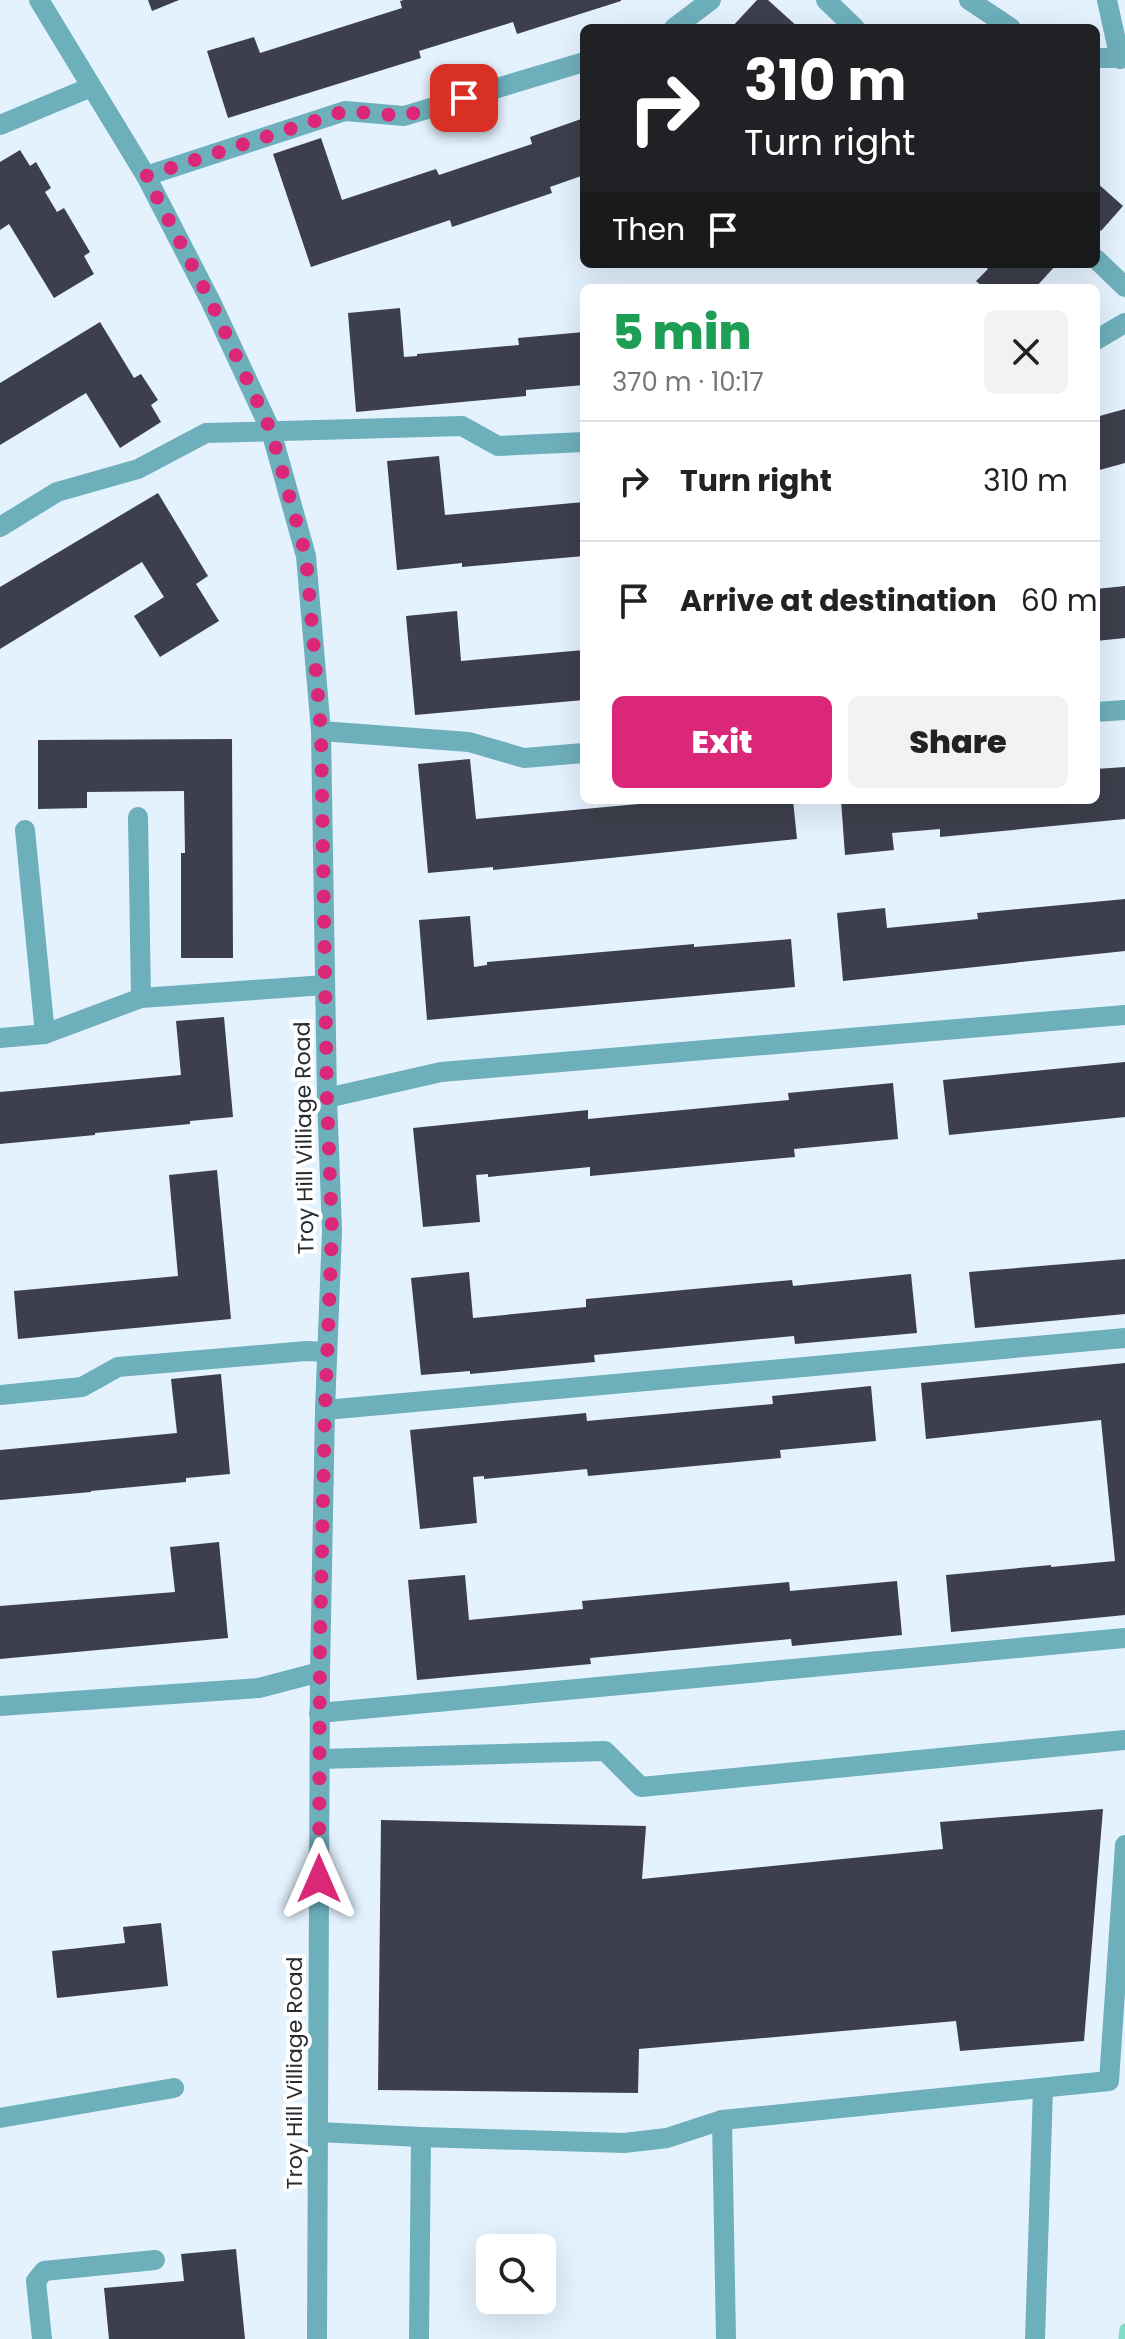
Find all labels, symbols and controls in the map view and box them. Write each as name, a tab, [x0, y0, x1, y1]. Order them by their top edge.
text: 310 m	[744, 41, 907, 120]
icon: right	[612, 56, 716, 160]
pin	[430, 64, 498, 132]
icon: arrive	[442, 76, 486, 120]
text: Turn right	[744, 117, 915, 168]
text: Then	[612, 208, 685, 251]
icon: arrive	[701, 208, 745, 252]
text: 5 min	[612, 299, 752, 366]
button: close	[984, 310, 1068, 394]
text: 370 m · 10:17	[612, 364, 764, 400]
icon: right	[612, 459, 656, 503]
text: Turn right	[680, 459, 832, 502]
text: 310 m	[983, 459, 1068, 502]
icon: arrive	[612, 579, 656, 623]
text: Arrive at destination	[680, 579, 997, 622]
text: 60 m	[1021, 579, 1098, 622]
button: Exit	[612, 696, 832, 788]
button: Share	[848, 696, 1068, 788]
street label: Troy Hill Villiage Road	[286, 1021, 322, 1255]
position arrow	[277, 1837, 361, 1921]
street label: Troy Hill Villiage Road	[279, 1957, 310, 2189]
map controls	[476, 2234, 556, 2314]
button: search	[476, 2234, 556, 2314]

